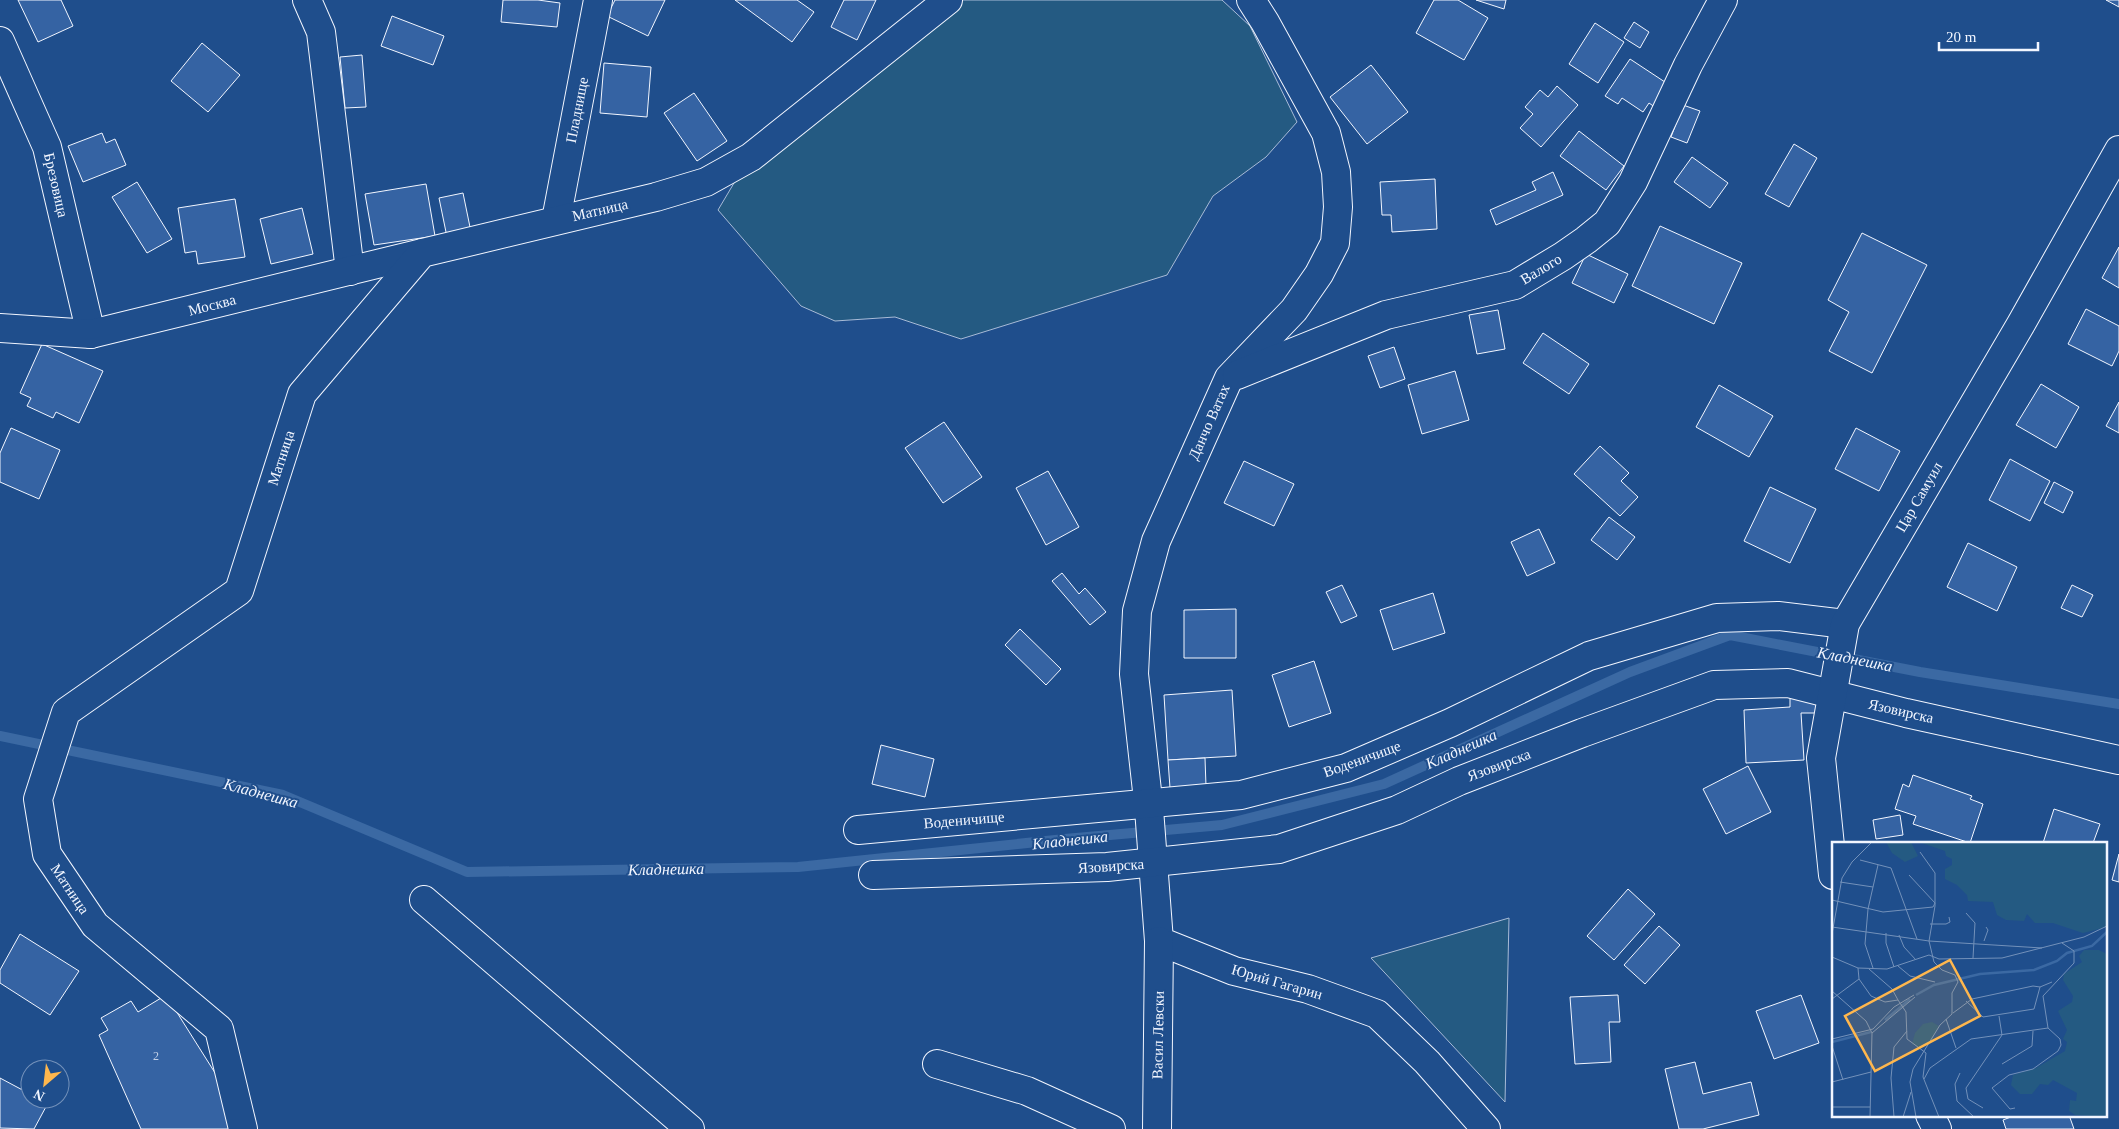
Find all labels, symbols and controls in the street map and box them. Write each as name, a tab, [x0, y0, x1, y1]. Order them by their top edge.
scale bar	[1939, 20, 2038, 52]
text: 20 m	[1946, 29, 1977, 45]
street label: Пладнище	[563, 75, 591, 144]
street label: Брезовица	[41, 151, 71, 219]
street label: Матница	[570, 196, 630, 224]
street label: Валого	[1518, 251, 1564, 287]
street label: Москва	[187, 291, 238, 319]
street label: Данчо Ватах	[1185, 381, 1233, 462]
street label: Матница	[265, 428, 298, 488]
street label: Цар Самуил	[1893, 459, 1946, 535]
water label: Кладнешка	[1815, 643, 1894, 675]
street label: Язовирска	[1867, 696, 1935, 726]
water label: Кладнешка	[1422, 726, 1499, 773]
street label: Воденичище	[1321, 737, 1403, 780]
street label: Язовирска	[1465, 746, 1533, 784]
water label: Кладнешка	[221, 775, 300, 811]
street label: Воденичище	[923, 808, 1005, 832]
water label: Кладнешка	[1030, 828, 1109, 853]
inset map	[1832, 842, 2106, 1116]
street label: Язовирска	[1077, 856, 1145, 876]
water label: Кладнешка	[627, 860, 704, 878]
street label: Матница	[47, 861, 93, 917]
street label: Юрий Гагарин	[1230, 961, 1324, 1003]
street label: Васил Левски	[1149, 991, 1167, 1079]
house number: 2	[153, 1049, 159, 1063]
north arrow	[20, 1059, 70, 1109]
text: N	[31, 1086, 47, 1104]

